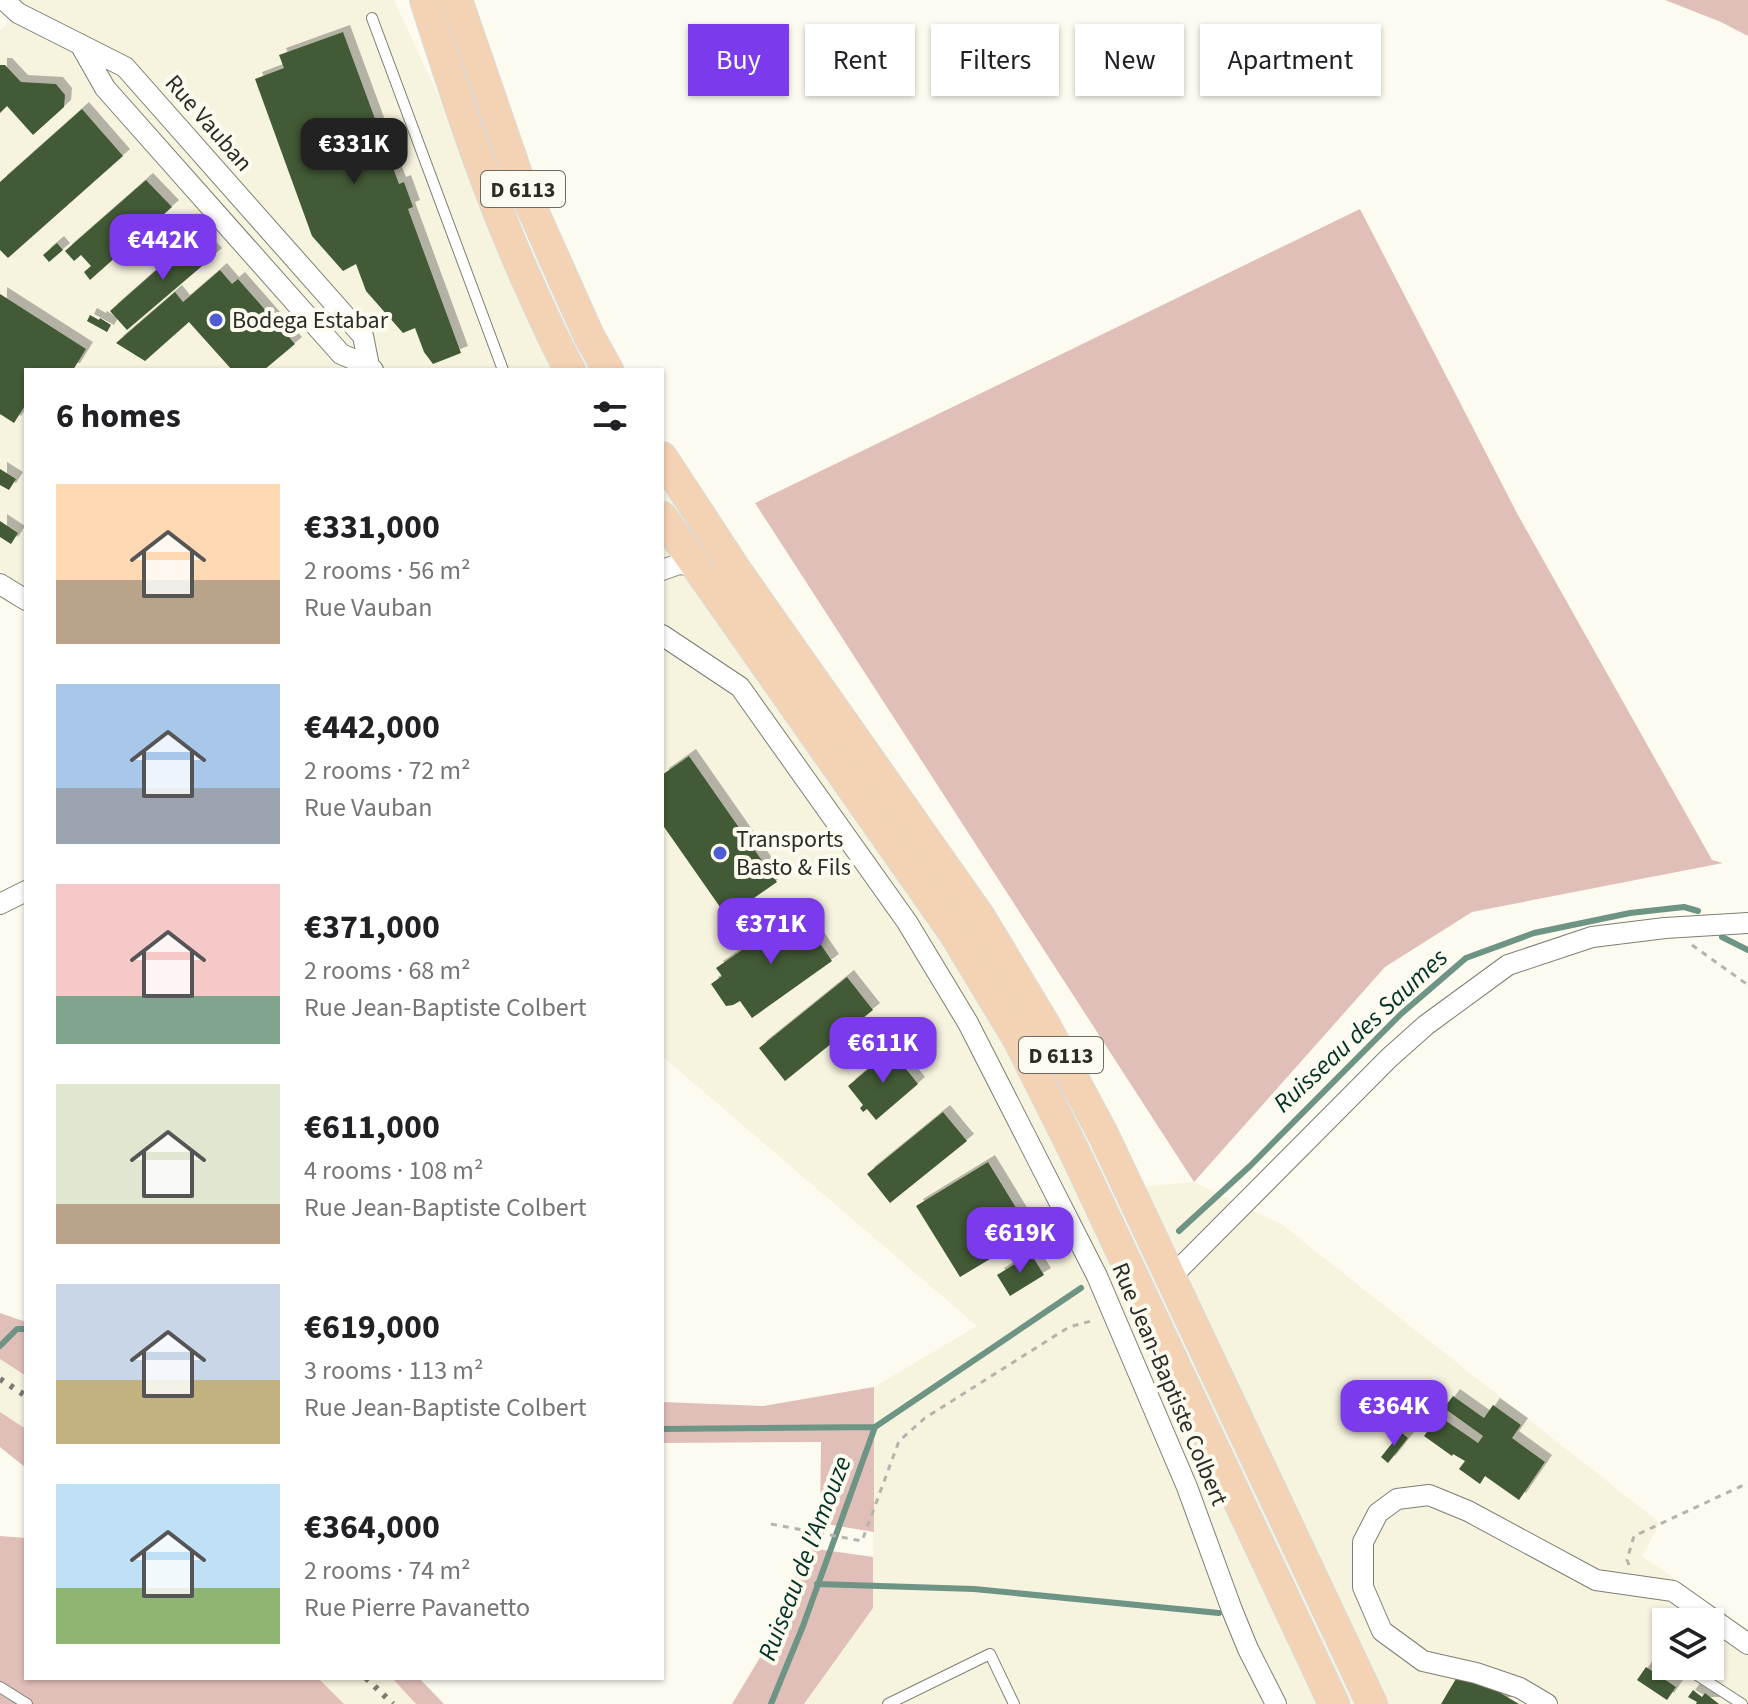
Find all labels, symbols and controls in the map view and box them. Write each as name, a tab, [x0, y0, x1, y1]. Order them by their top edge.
chip: Buy	[688, 24, 789, 96]
chip: Rent	[805, 24, 915, 96]
chip: Filters	[931, 24, 1059, 96]
chip: New	[1075, 24, 1184, 96]
chip: Apartment	[1200, 24, 1381, 96]
street label: Rue Vauban	[157, 67, 261, 180]
pin: €331K	[298, 118, 410, 186]
text: €331K	[319, 125, 389, 162]
road number: D 6113	[481, 171, 565, 207]
pin: €442K	[107, 214, 219, 282]
text: €442K	[128, 221, 198, 258]
place label: Bodega Estabar	[232, 303, 389, 338]
marker: Bodega Estabar	[207, 311, 225, 329]
text: 6 homes	[56, 392, 181, 441]
icon: filters	[588, 394, 632, 438]
text: €331,000	[304, 503, 440, 552]
icon: home	[120, 516, 216, 612]
text: 2 rooms · 56 m²	[304, 552, 471, 589]
text: Rue Vauban	[304, 589, 432, 626]
text: €442,000	[304, 703, 440, 752]
icon: home	[120, 716, 216, 812]
text: 2 rooms · 72 m²	[304, 752, 471, 789]
text: Rue Vauban	[304, 789, 432, 826]
place label: Transports Basto & Fils	[736, 822, 851, 885]
marker: Transports Basto & Fils	[711, 844, 729, 862]
pin: €371K	[715, 898, 827, 966]
text: €371,000	[304, 903, 440, 952]
text: €371K	[736, 905, 806, 942]
icon: home	[120, 916, 216, 1012]
water label: Ruisseau des Saumes	[1265, 940, 1456, 1121]
text: 2 rooms · 68 m²	[304, 952, 471, 989]
text: Rue Jean-Baptiste Colbert	[304, 989, 587, 1026]
pin: €611K	[827, 1017, 939, 1085]
text: €611K	[848, 1024, 918, 1061]
road number: D 6113	[1019, 1037, 1103, 1073]
text: €611,000	[304, 1103, 440, 1152]
icon: home	[120, 1116, 216, 1212]
text: 4 rooms · 108 m²	[304, 1152, 483, 1189]
text: Rue Jean-Baptiste Colbert	[304, 1189, 587, 1226]
pin: €619K	[964, 1207, 1076, 1275]
text: €619K	[985, 1214, 1055, 1251]
street label: Rue Jean-Baptiste Colbert	[1102, 1257, 1237, 1511]
text: €619,000	[304, 1303, 440, 1352]
icon: home	[120, 1316, 216, 1412]
text: 3 rooms · 113 m²	[304, 1352, 483, 1389]
pin: €364K	[1338, 1380, 1450, 1448]
text: €364K	[1359, 1387, 1429, 1424]
text: Rue Jean-Baptiste Colbert	[304, 1389, 587, 1426]
water label: Ruiseau de l'Amouze	[748, 1451, 860, 1666]
text: €364,000	[304, 1503, 440, 1552]
icon: home	[120, 1516, 216, 1612]
text: 2 rooms · 74 m²	[304, 1552, 471, 1589]
text: Rue Pierre Pavanetto	[304, 1589, 530, 1626]
map controls	[1652, 1608, 1724, 1680]
button: layers	[1652, 1608, 1724, 1680]

